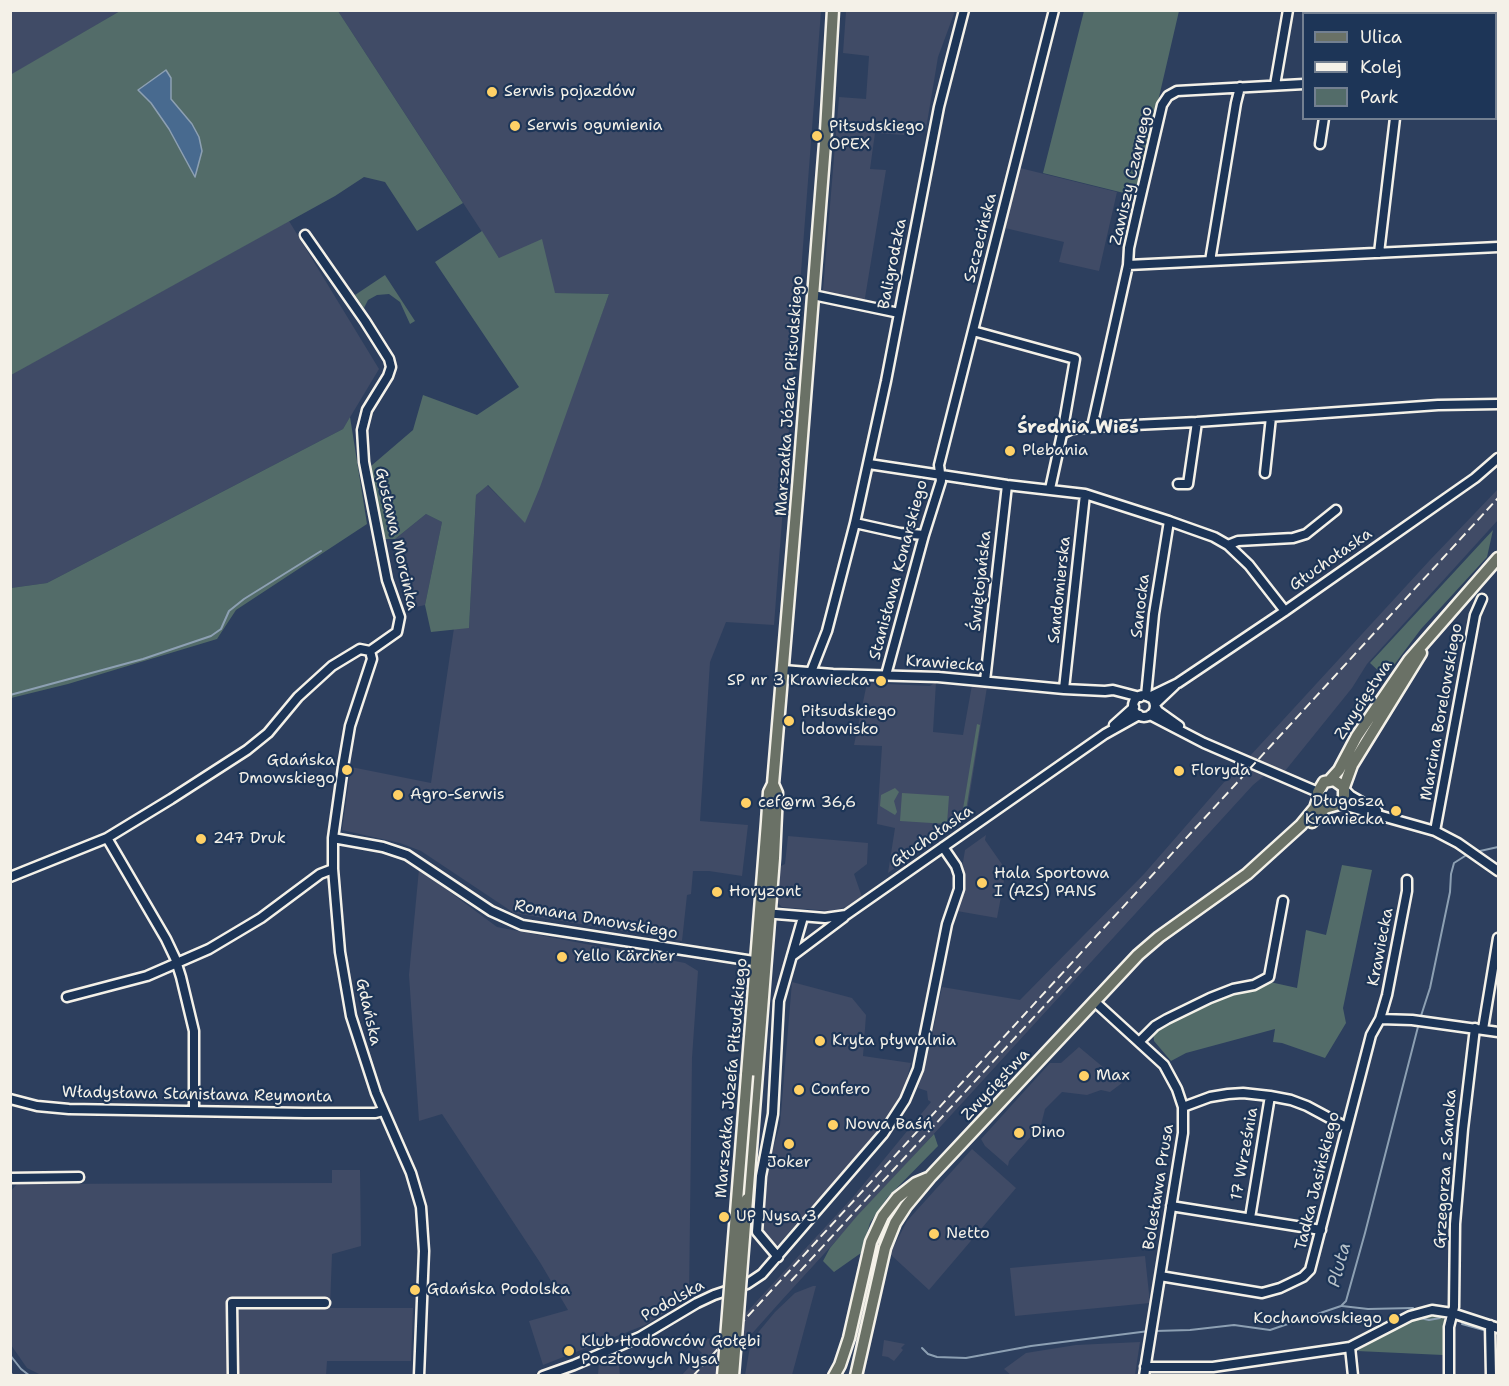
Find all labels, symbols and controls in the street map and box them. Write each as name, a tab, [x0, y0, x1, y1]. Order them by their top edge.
legend	[1302, 12, 1497, 120]
text: Ulica	[1360, 25, 1402, 49]
text: Kolej	[1360, 55, 1402, 79]
place label: Serwis pojazdów	[504, 82, 635, 102]
marker: Serwis pojazdów	[485, 85, 499, 99]
text: Park	[1360, 85, 1399, 109]
street label: Zawiszy Czarnego	[1107, 105, 1157, 247]
place label: Serwis ogumienia	[527, 116, 663, 136]
place label: Piłsudskiego OPEX	[829, 117, 924, 155]
marker: Serwis ogumienia	[508, 119, 522, 133]
marker: Piłsudskiego OPEX	[810, 129, 824, 143]
street label: Szczecińska	[961, 191, 1001, 285]
street label: Baligrodzka	[875, 217, 911, 311]
street label: Marszałka Józefa Piłsudskiego	[772, 275, 808, 517]
district label: Średnia Wieś	[1017, 417, 1139, 439]
place label: Plebania	[1022, 441, 1088, 461]
marker: Plebania	[1003, 444, 1017, 458]
street label: Gustawa Morcinka	[370, 466, 422, 612]
street label: Stanisława Konarskiego	[866, 478, 932, 662]
street label: Głuchołaska	[1286, 524, 1376, 596]
street label: Świętojańska	[966, 530, 996, 632]
street label: Sandomierska	[1045, 535, 1075, 645]
street label: Sanocka	[1128, 573, 1154, 639]
street label: Marcina Borelowskiego	[1417, 622, 1467, 802]
street label: Krawiecka	[905, 652, 985, 676]
street label: Zwycięstwa	[1331, 657, 1397, 743]
place label: SP nr 3 Krawiecka	[727, 671, 869, 691]
marker: SP nr 3 Krawiecka	[874, 674, 888, 688]
place label: Piłsudskiego lodowisko	[801, 702, 896, 740]
marker: Piłsudskiego lodowisko	[782, 714, 796, 728]
place label: Gdańska Dmowskiego	[239, 751, 335, 789]
place label: Floryda	[1191, 761, 1250, 781]
marker: Gdańska Dmowskiego	[340, 763, 354, 777]
marker: Floryda	[1172, 764, 1186, 778]
place label: Agro-Serwis	[410, 785, 505, 805]
marker: Agro-Serwis	[391, 788, 405, 802]
place label: Długosza Krawiecka	[1305, 792, 1384, 830]
place label: cef@rm 36,6	[758, 793, 856, 813]
marker: cef@rm 36,6	[739, 796, 753, 810]
street label: Głuchołaska	[887, 801, 977, 873]
marker: Długosza Krawiecka	[1389, 804, 1403, 818]
place label: 247 Druk	[213, 829, 286, 849]
marker: 247 Druk	[194, 832, 208, 846]
place label: Hala Sportowa I (AZS) PANS	[994, 864, 1109, 902]
marker: Hala Sportowa I (AZS) PANS	[975, 876, 989, 890]
place label: Horyzont	[729, 882, 802, 902]
marker: Horyzont	[710, 885, 724, 899]
street label: Romana Dmowskiego	[513, 896, 679, 944]
street label: Krawiecka	[1364, 906, 1398, 988]
place label: Yello Kärcher	[574, 947, 676, 967]
marker: Yello Kärcher	[555, 950, 569, 964]
street label: Marszałka Józefa Piłsudskiego	[712, 957, 752, 1199]
street label: Gdańska	[351, 977, 385, 1047]
place label: Kryta pływalnia	[832, 1031, 956, 1051]
marker: Kryta pływalnia	[813, 1034, 827, 1048]
street label: Zwycięstwa	[958, 1045, 1034, 1125]
place label: Max	[1096, 1066, 1130, 1086]
marker: Max	[1077, 1069, 1091, 1083]
place label: Confero	[811, 1080, 870, 1100]
street label: Władysława Stanisława Reymonta	[62, 1083, 332, 1107]
marker: Confero	[792, 1083, 806, 1097]
street label: Grzegorza z Sanoka	[1431, 1089, 1461, 1249]
street label: 17 Września	[1227, 1106, 1263, 1202]
street label: Tadka Jasińskiego	[1292, 1110, 1344, 1252]
place label: Nowa Baśń	[845, 1115, 932, 1135]
marker: Nowa Baśń	[826, 1118, 840, 1132]
place label: Dino	[1031, 1123, 1065, 1143]
street label: Bolesława Prusa	[1140, 1123, 1178, 1251]
marker: Dino	[1012, 1126, 1026, 1140]
marker: Joker	[782, 1137, 796, 1151]
place label: Joker	[767, 1153, 811, 1173]
place label: UP Nysa 3	[736, 1207, 817, 1227]
marker: UP Nysa 3	[717, 1210, 731, 1224]
place label: Netto	[946, 1224, 990, 1244]
marker: Netto	[927, 1227, 941, 1241]
water label: Pluta	[1324, 1240, 1356, 1290]
street label: Podolska	[638, 1276, 708, 1326]
place label: Gdańska Podolska	[427, 1280, 570, 1300]
marker: Gdańska Podolska	[408, 1283, 422, 1297]
place label: Kochanowskiego	[1253, 1309, 1382, 1329]
marker: Kochanowskiego	[1387, 1312, 1401, 1326]
place label: Klub Hodowców Gołębi Pocztowych Nysa	[581, 1332, 761, 1370]
marker: Klub Hodowców Gołębi Pocztowych Nysa	[562, 1344, 576, 1358]

